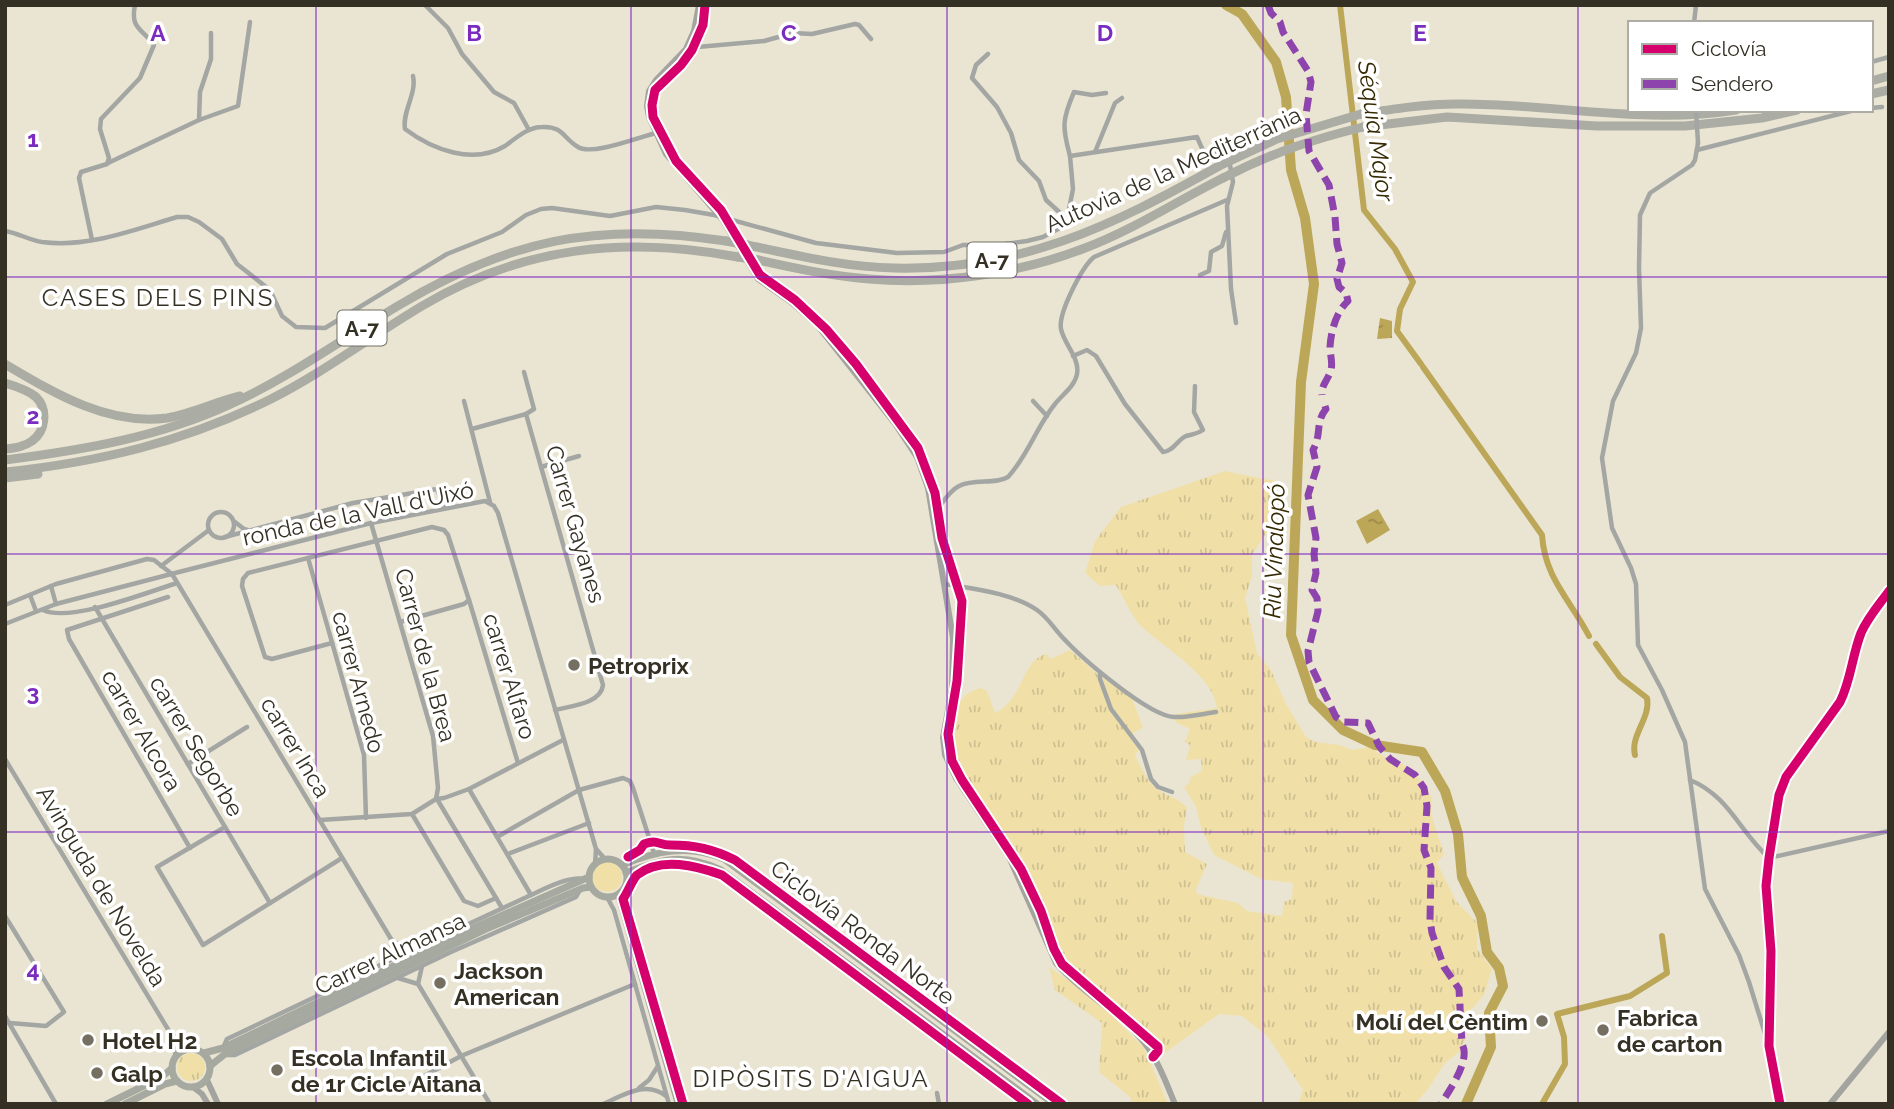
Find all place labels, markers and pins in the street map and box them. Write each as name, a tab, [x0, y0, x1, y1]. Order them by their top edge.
place label: Petroprix	[588, 652, 690, 679]
marker: Petroprix	[566, 657, 582, 673]
place label: Jackson American	[454, 957, 559, 1010]
marker: Jackson American	[432, 975, 448, 991]
place label: Fabrica de carton	[1617, 1004, 1723, 1057]
place label: Molí del Cèntim	[1355, 1008, 1528, 1035]
marker: Molí del Cèntim	[1534, 1013, 1550, 1029]
marker: Fabrica de carton	[1595, 1022, 1611, 1038]
place label: Hotel H2	[102, 1027, 197, 1054]
marker: Hotel H2	[80, 1032, 96, 1048]
place label: Escola Infantil de 1r Cicle Aitana	[291, 1044, 481, 1097]
place label: Galp	[111, 1060, 163, 1087]
marker: Escola Infantil de 1r Cicle Aitana	[269, 1062, 285, 1078]
marker: Galp	[89, 1065, 105, 1081]

